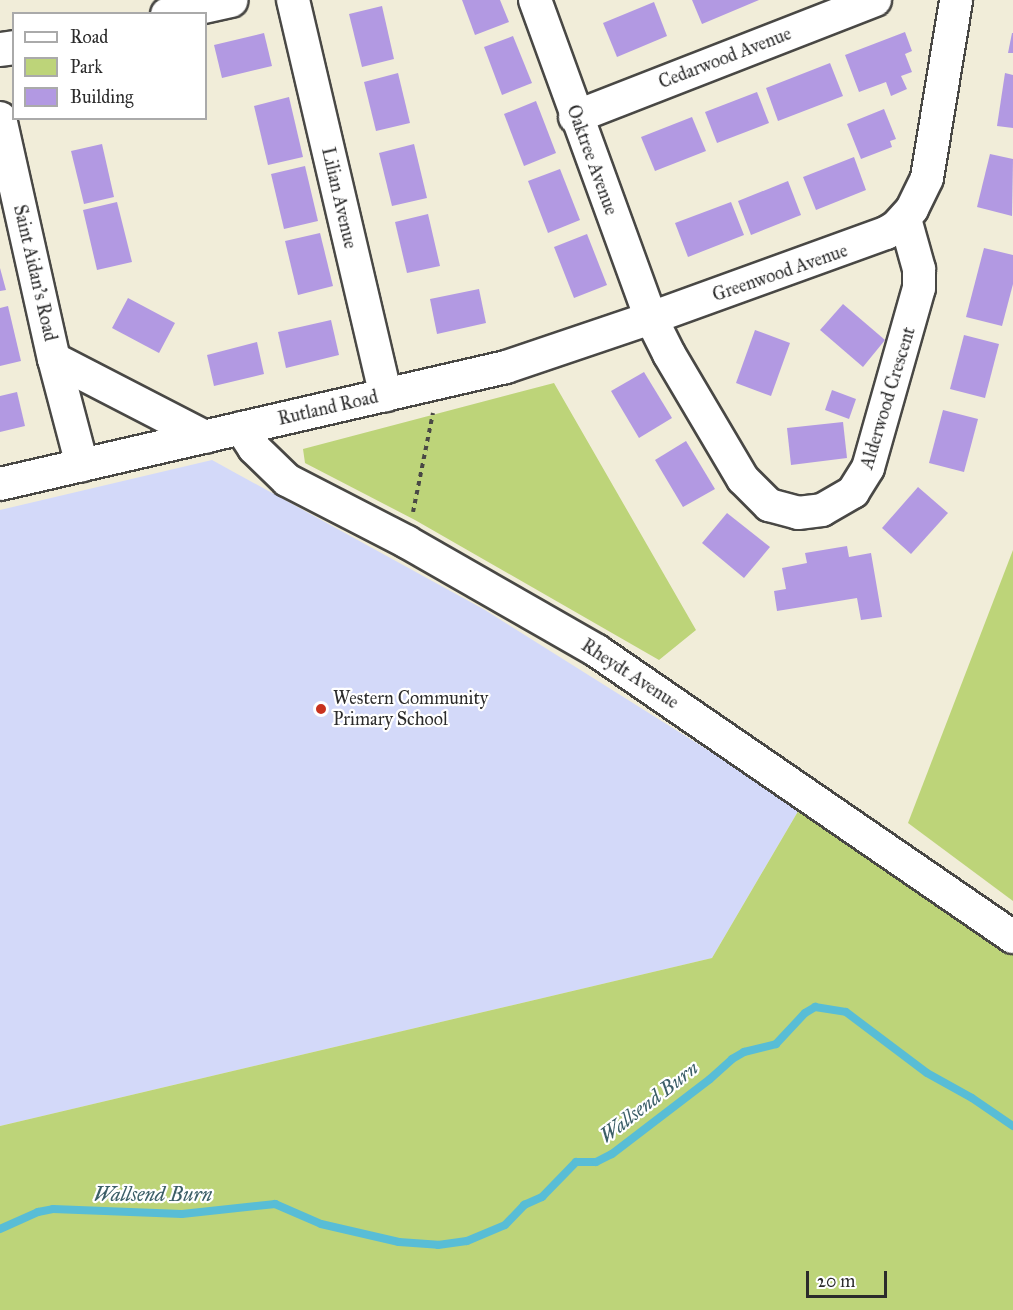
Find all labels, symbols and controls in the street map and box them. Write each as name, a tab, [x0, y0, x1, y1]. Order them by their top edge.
legend	[12, 12, 207, 120]
street label: Cedarwood Avenue	[656, 23, 794, 93]
text: Road	[70, 26, 108, 48]
text: Park	[70, 56, 103, 78]
text: Building	[70, 86, 133, 108]
street label: Oaktree Avenue	[562, 102, 622, 218]
street label: Lilian Avenue	[317, 145, 361, 251]
street label: Saint Aidan's Road	[9, 203, 61, 343]
street label: Greenwood Avenue	[710, 240, 850, 306]
street label: Alderwood Crescent	[856, 324, 920, 472]
street label: Rutland Road	[276, 386, 380, 430]
street label: Rheydt Avenue	[577, 635, 683, 713]
place label: Western Community Primary School	[333, 688, 488, 730]
marker: Western Community Primary School	[314, 702, 328, 716]
water label: Wallsend Burn	[595, 1056, 703, 1148]
water label: Wallsend Burn	[94, 1182, 212, 1206]
scale bar	[809, 1259, 890, 1297]
text: 20 m	[817, 1270, 855, 1292]

